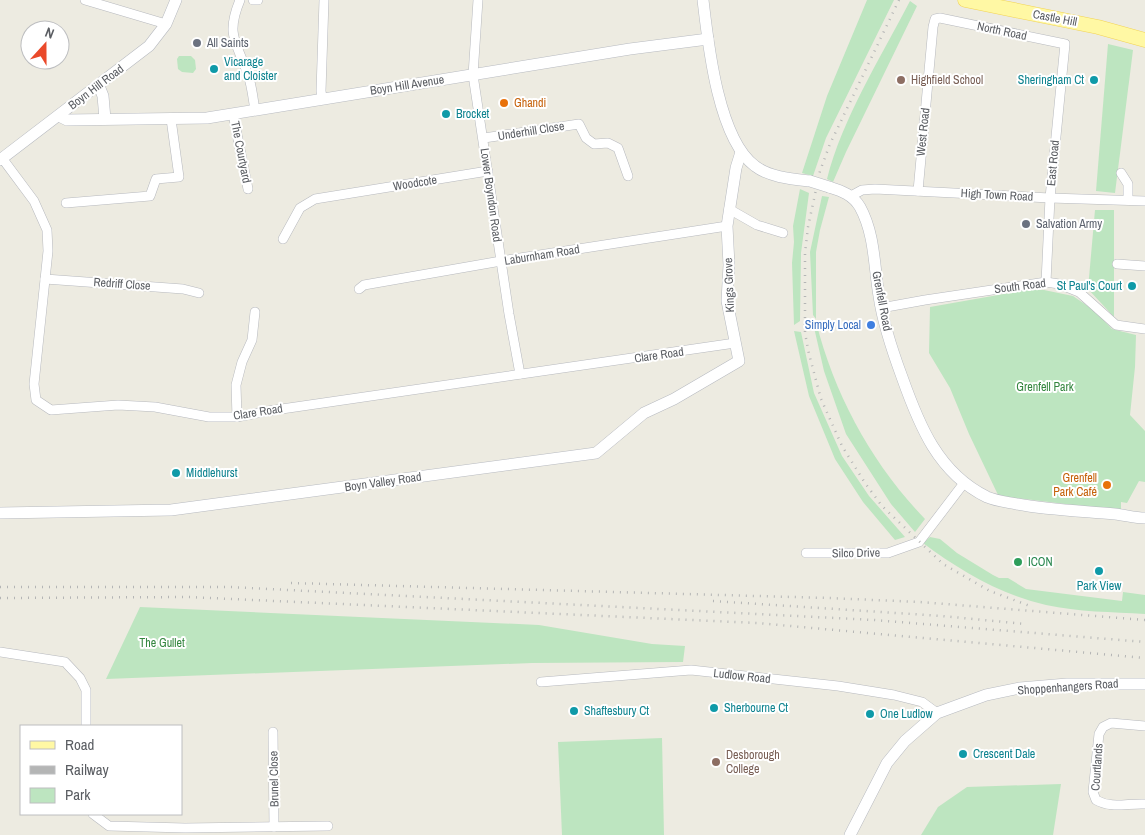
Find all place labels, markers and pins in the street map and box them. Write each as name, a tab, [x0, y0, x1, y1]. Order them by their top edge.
place label: All Saints	[206, 35, 249, 51]
marker: All Saints	[191, 37, 203, 49]
place label: Vicarage and Cloister	[224, 54, 278, 84]
marker: Vicarage and Cloister	[208, 63, 220, 75]
place label: Highfield School	[911, 72, 983, 88]
place label: Sheringham Ct	[1018, 72, 1084, 88]
marker: Highfield School	[895, 74, 907, 86]
marker: Sheringham Ct	[1088, 74, 1100, 86]
place label: Ghandi	[514, 95, 546, 111]
marker: Ghandi	[498, 97, 510, 109]
place label: Brocket	[456, 106, 490, 122]
marker: Brocket	[440, 108, 452, 120]
place label: Salvation Army	[1036, 216, 1102, 232]
marker: Salvation Army	[1020, 218, 1032, 230]
place label: St Paul's Court	[1057, 278, 1122, 294]
marker: St Paul's Court	[1126, 280, 1138, 292]
place label: Simply Local	[805, 317, 861, 333]
marker: Simply Local	[865, 319, 877, 331]
place label: Middlehurst	[186, 465, 238, 481]
marker: Middlehurst	[170, 467, 182, 479]
place label: Grenfell Park Café	[1053, 470, 1097, 500]
marker: Grenfell Park Café	[1101, 479, 1113, 491]
place label: ICON	[1028, 554, 1053, 570]
marker: ICON	[1012, 556, 1024, 568]
marker: Park View	[1093, 565, 1105, 577]
place label: Park View	[1077, 578, 1122, 594]
place label: Sherbourne Ct	[724, 700, 788, 716]
marker: Sherbourne Ct	[708, 702, 720, 714]
place label: Shaftesbury Ct	[584, 703, 649, 719]
marker: Shaftesbury Ct	[568, 705, 580, 717]
place label: One Ludlow	[880, 706, 933, 722]
marker: One Ludlow	[864, 708, 876, 720]
place label: Crescent Dale	[973, 746, 1035, 762]
place label: Desborough College	[726, 747, 780, 777]
marker: Crescent Dale	[957, 748, 969, 760]
marker: Desborough College	[710, 756, 722, 768]

